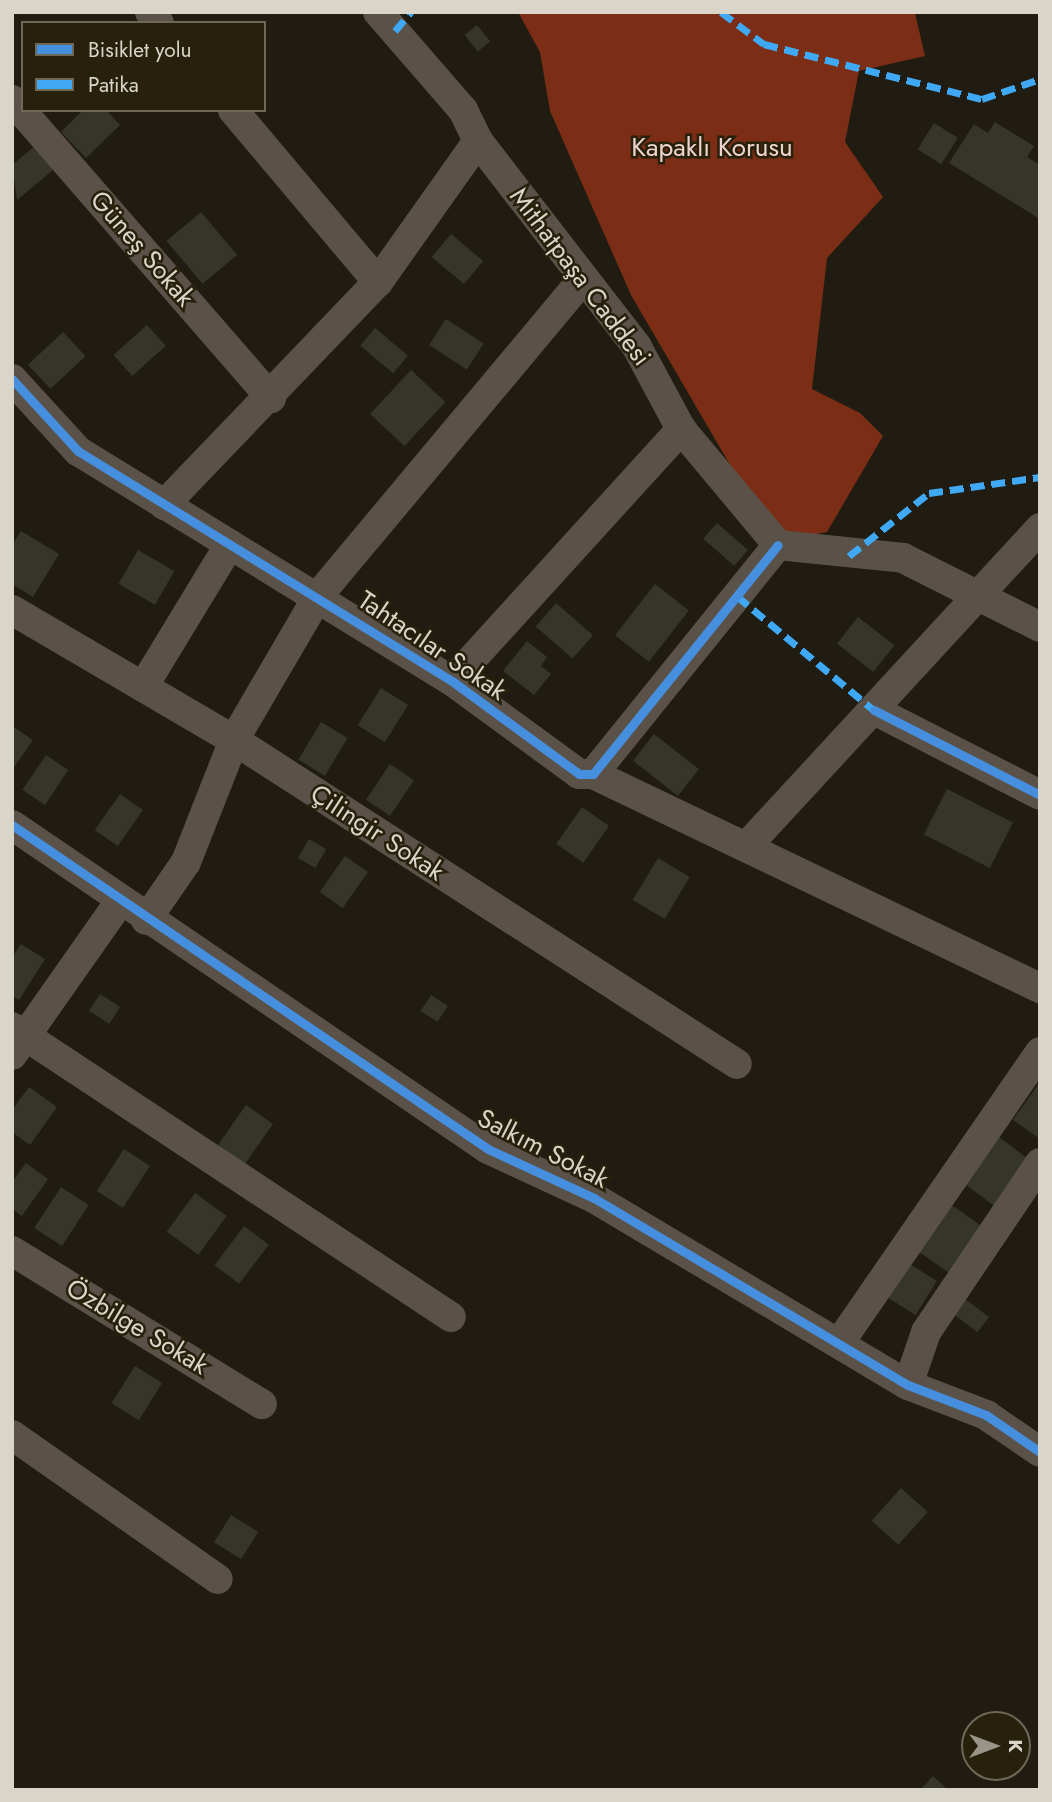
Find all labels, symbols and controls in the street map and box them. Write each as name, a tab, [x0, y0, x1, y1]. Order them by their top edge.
legend	[21, 21, 266, 112]
text: Bisiklet yolu	[88, 35, 192, 65]
text: Patika	[88, 70, 139, 100]
park label: Kapaklı Korusu	[631, 132, 793, 164]
street label: Mithatpaşa Caddesi	[503, 182, 657, 372]
street label: Güneş Sokak	[83, 185, 201, 313]
street label: Tahtacılar Sokak	[352, 585, 512, 707]
street label: Çilingir Sokak	[304, 778, 450, 888]
street label: Salkım Sokak	[472, 1103, 614, 1195]
street label: Özbilge Sokak	[60, 1272, 214, 1382]
north arrow	[961, 1711, 1031, 1781]
text: K	[1002, 1739, 1029, 1753]

